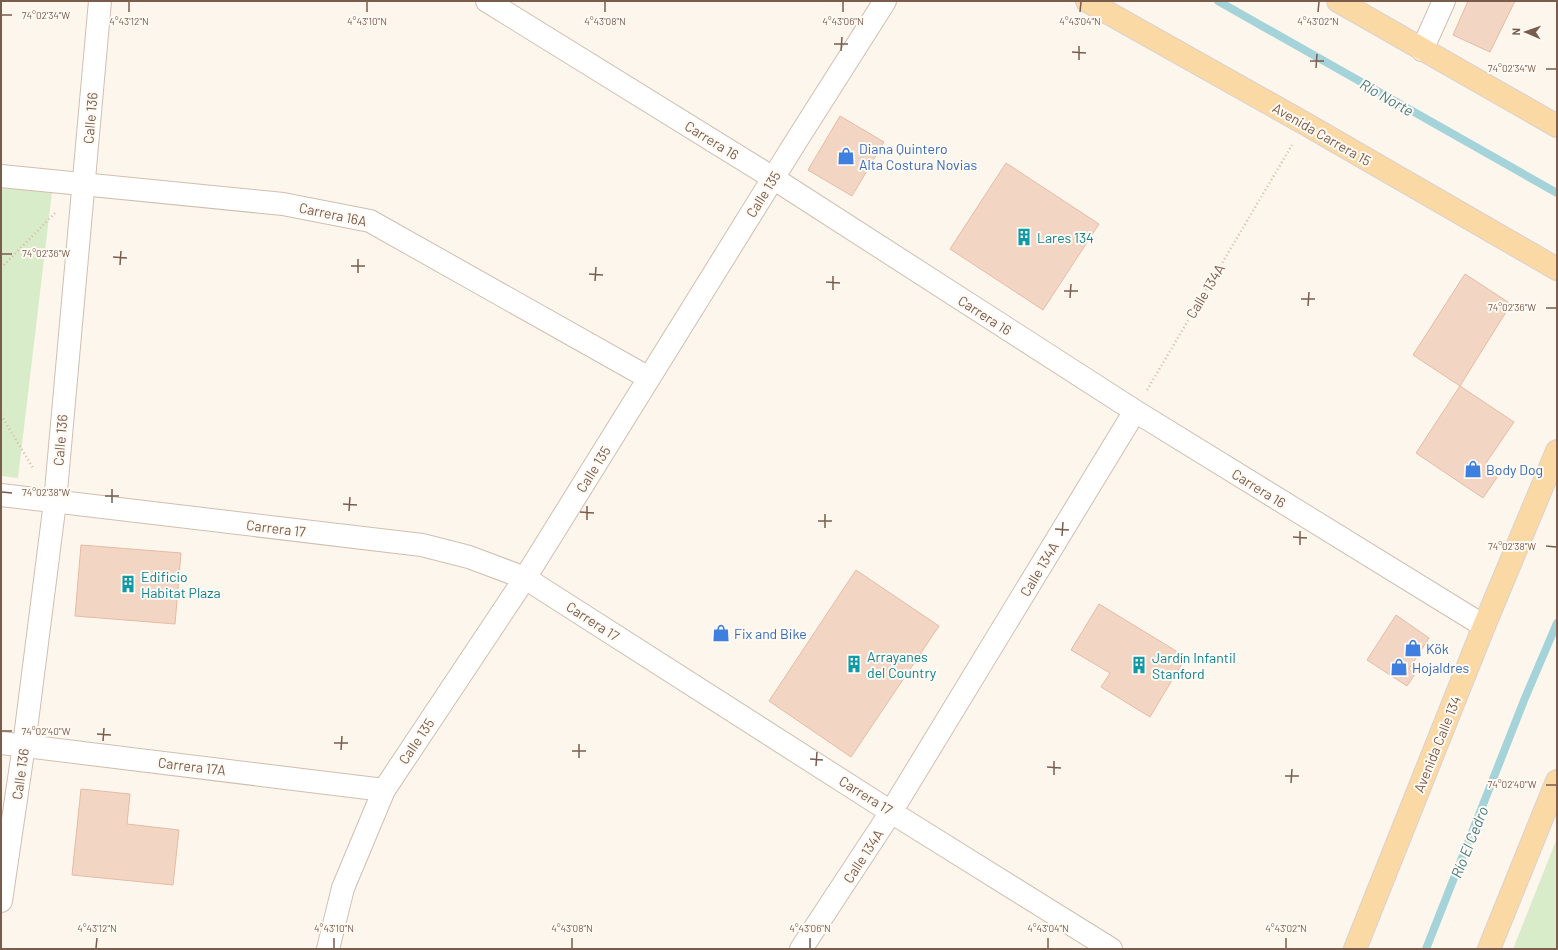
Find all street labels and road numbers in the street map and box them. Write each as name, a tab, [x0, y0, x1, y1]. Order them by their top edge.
street label: Calle 136	[79, 92, 101, 144]
street label: Avenida Carrera 15	[1270, 99, 1374, 169]
street label: Carrera 16	[682, 117, 742, 163]
street label: Calle 135	[742, 168, 784, 220]
street label: Carrera 16A	[298, 199, 369, 230]
street label: Calle 134A	[1182, 260, 1228, 321]
street label: Carrera 16	[955, 291, 1015, 339]
street label: Calle 136	[49, 414, 71, 466]
street label: Calle 135	[572, 443, 614, 495]
street label: Carrera 16	[1229, 465, 1289, 511]
street label: Carrera 17	[245, 516, 307, 540]
street label: Calle 134A	[1016, 538, 1062, 599]
street label: Carrera 17	[563, 598, 623, 645]
street label: Avenida Calle 134	[1410, 693, 1464, 795]
street label: Calle 135	[395, 715, 437, 767]
street label: Calle 136	[8, 747, 32, 801]
street label: Carrera 17A	[157, 753, 227, 779]
street label: Carrera 17	[836, 772, 896, 818]
street label: Calle 134A	[839, 826, 887, 886]

